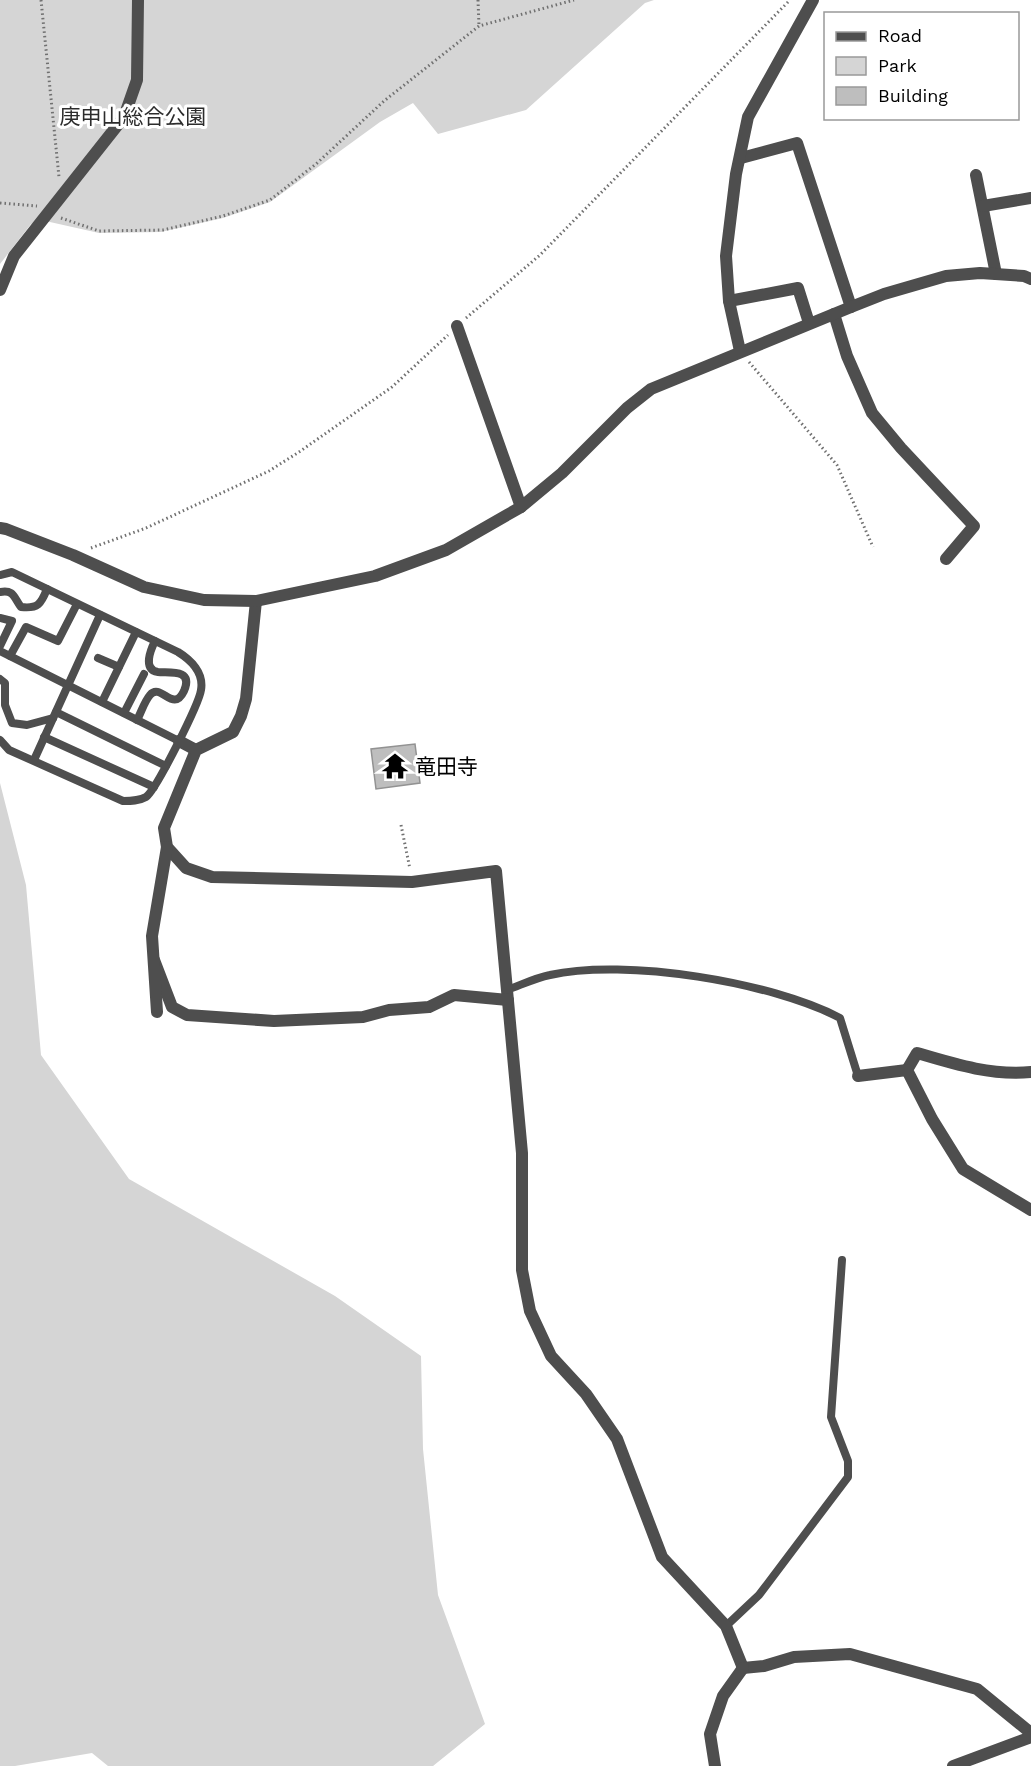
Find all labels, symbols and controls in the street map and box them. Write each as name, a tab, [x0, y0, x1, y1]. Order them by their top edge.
legend	[824, 12, 1019, 120]
text: Road	[878, 25, 922, 46]
text: Park	[878, 55, 917, 76]
text: Building	[878, 85, 948, 106]
park label: 庚申山総合公園	[60, 104, 207, 129]
temple icon: 竜田寺	[380, 751, 410, 781]
place label: 竜田寺	[415, 754, 478, 779]

